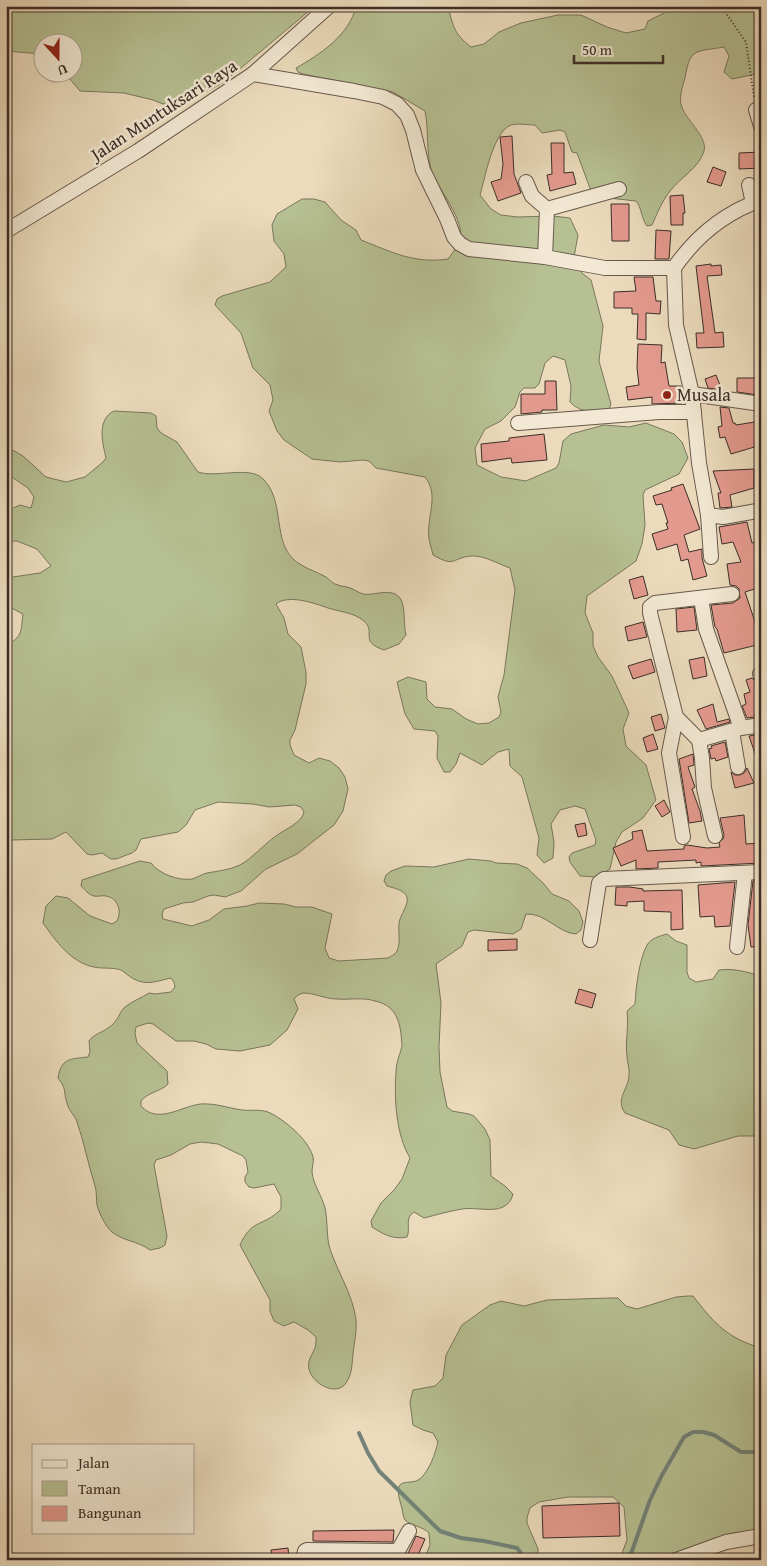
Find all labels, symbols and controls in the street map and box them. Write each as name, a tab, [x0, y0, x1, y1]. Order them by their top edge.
north arrow	[32, 32, 82, 82]
scale bar	[574, 32, 663, 64]
text: 50 m	[582, 39, 613, 60]
street label: Jalan Muntuksari Raya	[83, 52, 243, 168]
text: U	[54, 59, 71, 81]
place label: Musala	[677, 381, 731, 408]
marker: Musala	[661, 389, 673, 401]
legend	[32, 1444, 195, 1534]
text: Jalan	[76, 1452, 110, 1473]
text: Taman	[78, 1478, 121, 1499]
text: Bangunan	[78, 1502, 142, 1523]

